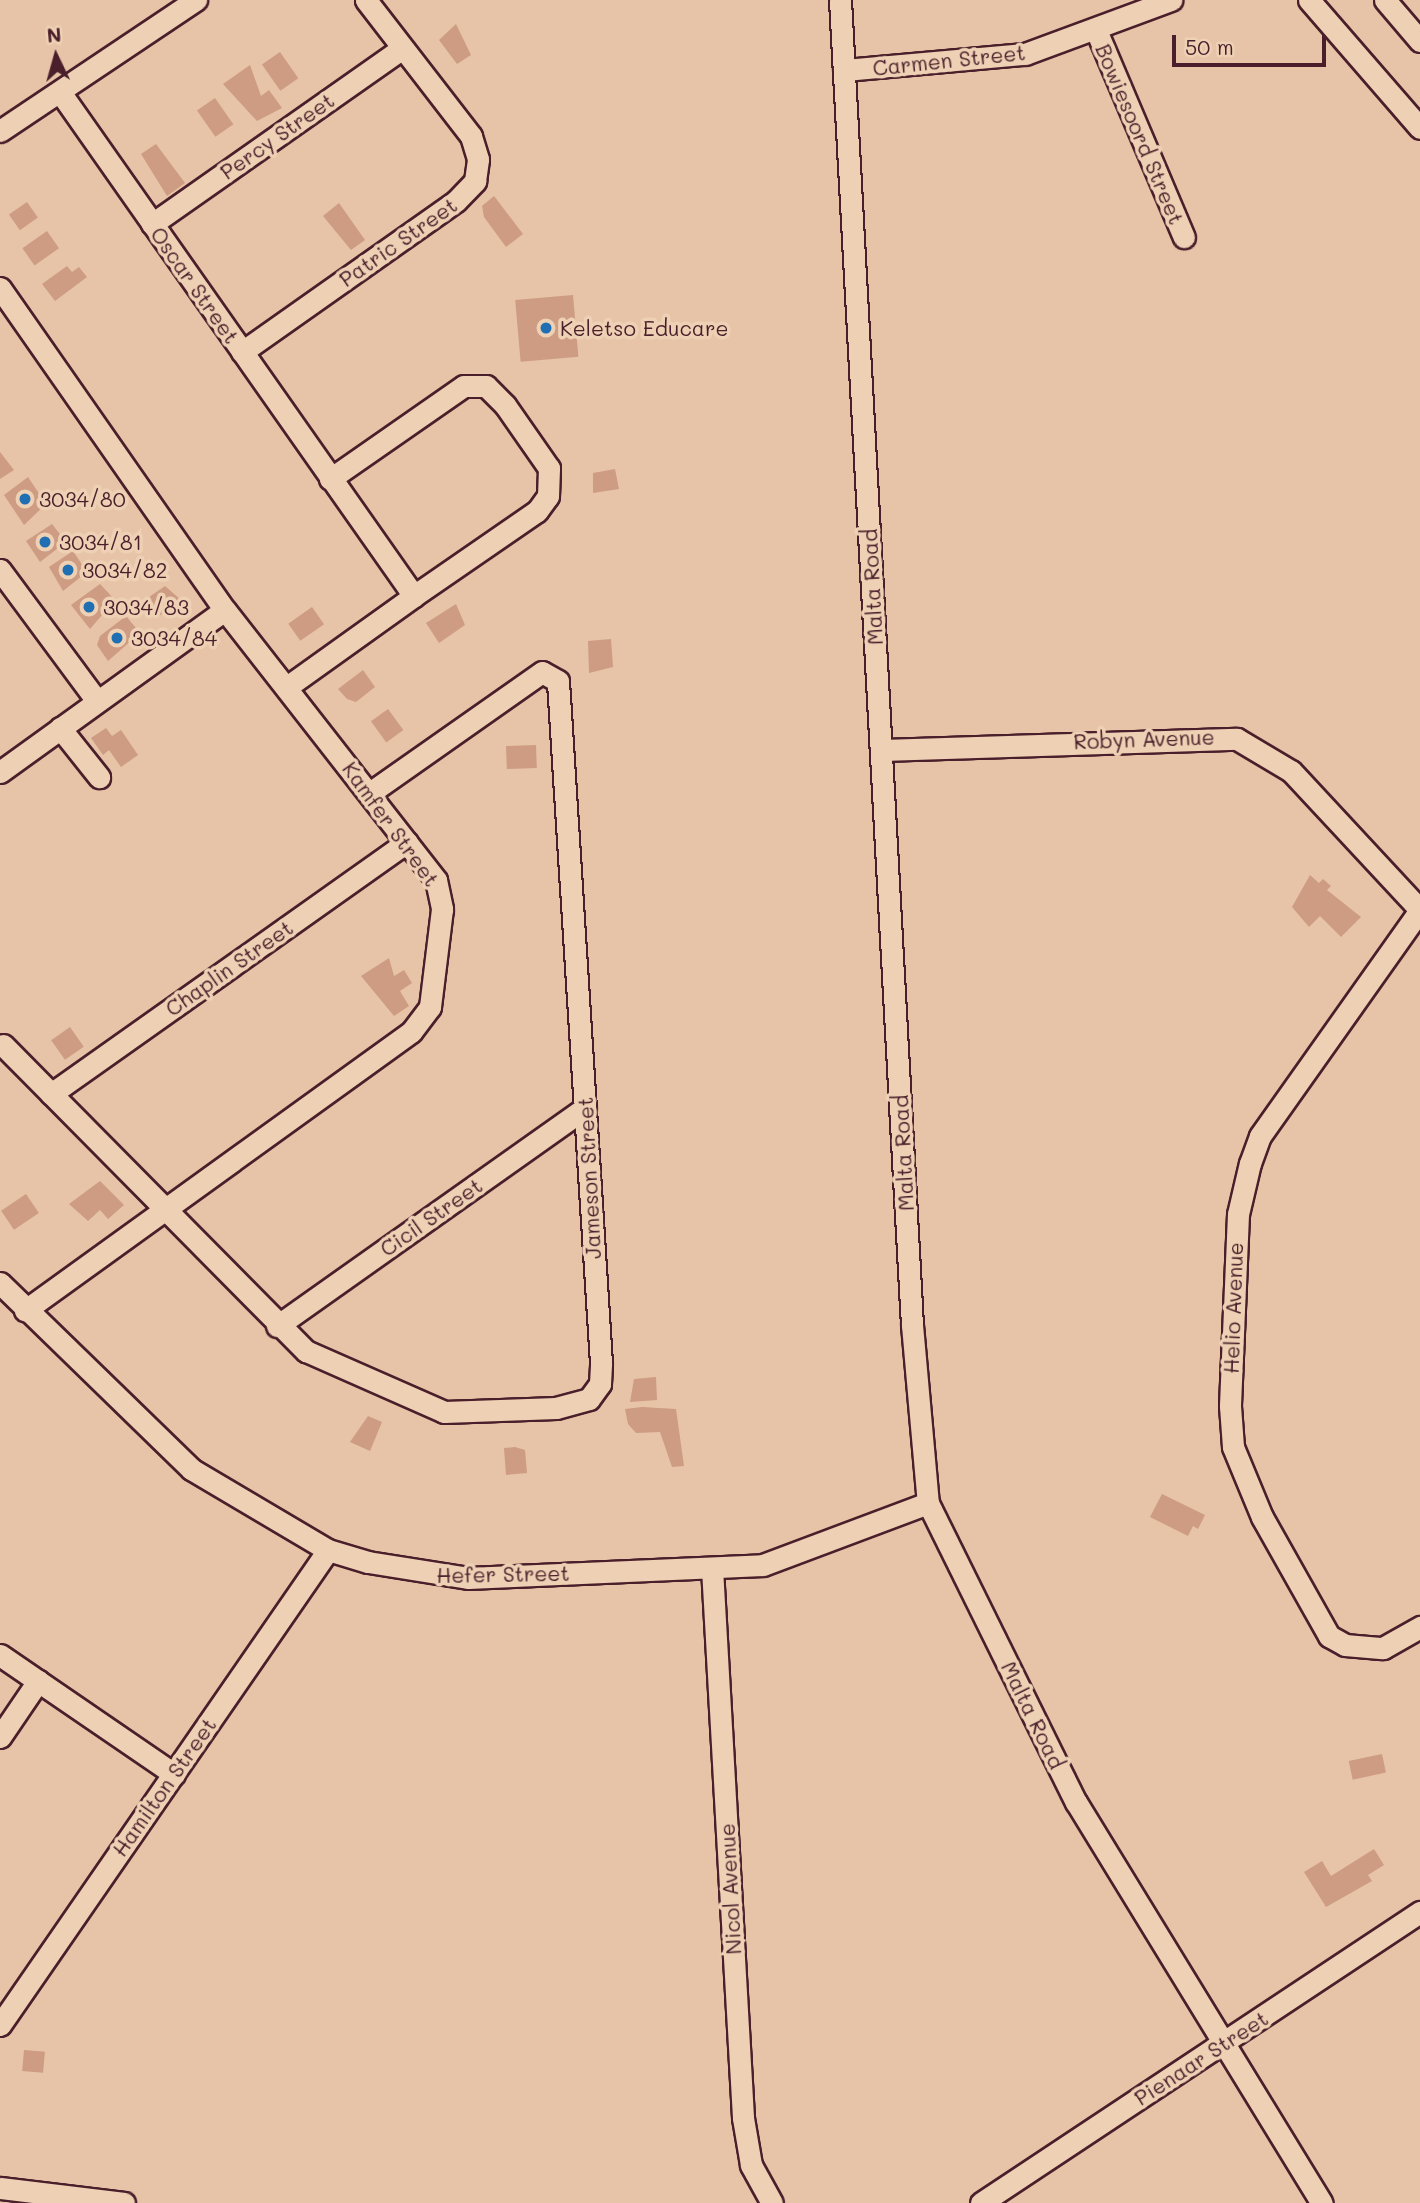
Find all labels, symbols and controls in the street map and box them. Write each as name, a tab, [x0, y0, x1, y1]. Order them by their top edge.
north arrow	[21, 21, 91, 91]
scale bar	[1175, 21, 1329, 65]
text: N	[46, 22, 62, 48]
text: 50 m	[1185, 33, 1234, 60]
street label: Carmen Street	[871, 39, 1027, 81]
street label: Bowiesoord Street	[1091, 40, 1189, 228]
street label: Percy Street	[215, 87, 339, 185]
street label: Patric Street	[334, 192, 462, 292]
street label: Oscar Street	[146, 222, 244, 348]
place label: Keletso Educare	[560, 315, 728, 341]
marker: Keletso Educare	[538, 320, 554, 336]
place label: 3034/80	[39, 486, 126, 512]
marker: 3034/80	[17, 491, 33, 507]
street label: Malta Road	[856, 528, 888, 646]
place label: 3034/81	[59, 529, 142, 555]
marker: 3034/81	[37, 534, 53, 550]
place label: 3034/82	[82, 557, 167, 583]
marker: 3034/82	[60, 562, 76, 578]
place label: 3034/83	[103, 594, 189, 620]
marker: 3034/83	[81, 599, 97, 615]
place label: 3034/84	[131, 625, 217, 651]
marker: 3034/84	[109, 630, 125, 646]
street label: Robyn Avenue	[1073, 724, 1215, 754]
street label: Kamfer Street	[337, 757, 445, 891]
street label: Chaplin Street	[160, 915, 298, 1021]
street label: Malta Road	[887, 1094, 919, 1212]
street label: Jameson Street	[572, 1096, 606, 1260]
street label: Cicil Street	[375, 1173, 487, 1261]
street label: Helio Avenue	[1218, 1242, 1248, 1374]
street label: Hefer Street	[436, 1560, 570, 1588]
street label: Malta Road	[996, 1657, 1070, 1773]
street label: Hamilton Street	[107, 1713, 221, 1861]
street label: Nicol Avenue	[714, 1823, 746, 1955]
street label: Pienaar Street	[1129, 2005, 1273, 2111]

